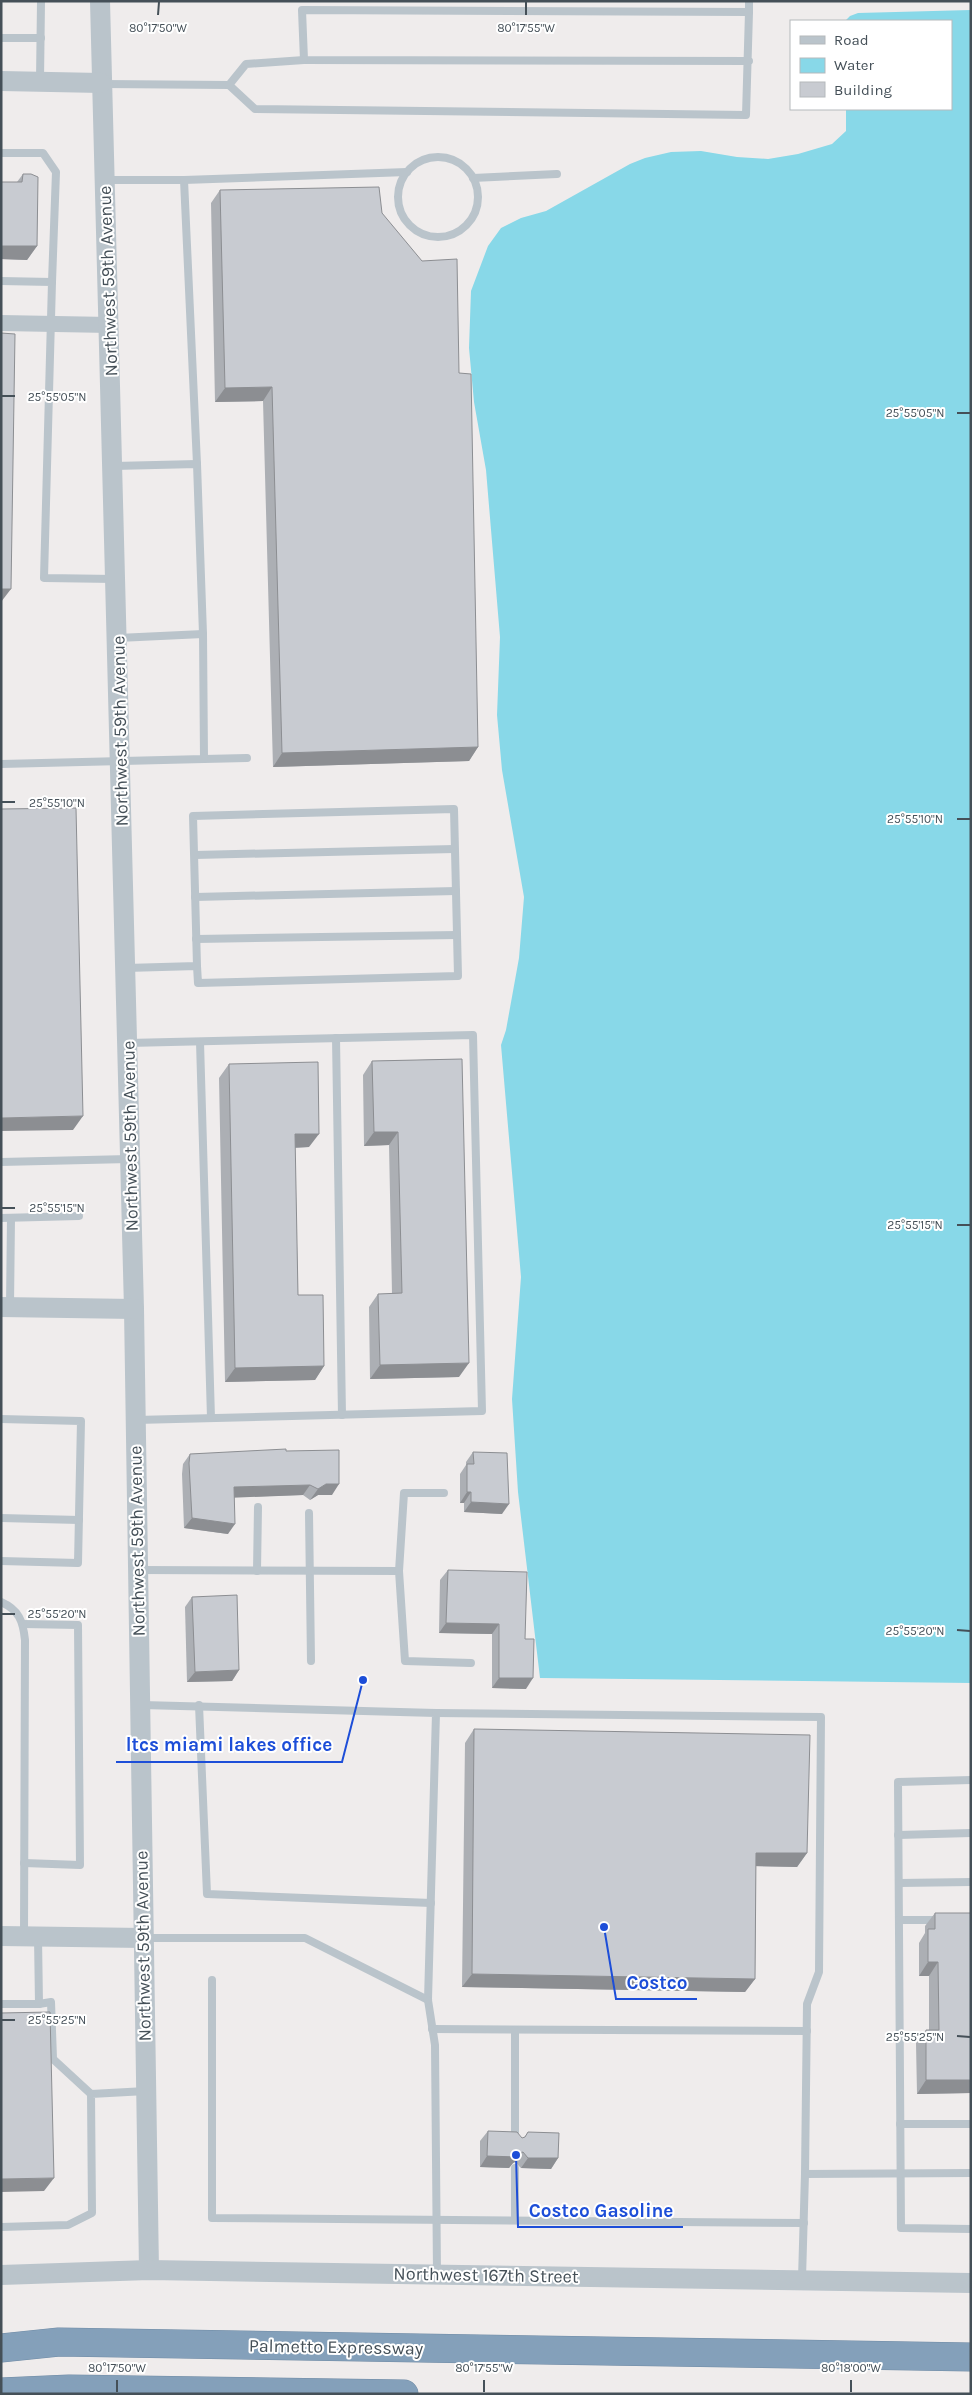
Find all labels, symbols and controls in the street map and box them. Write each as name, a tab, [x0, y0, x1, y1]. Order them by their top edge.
legend	[790, 20, 952, 110]
text: 80°17'50"W	[129, 21, 187, 35]
text: 80°17'55"W	[497, 21, 555, 35]
text: Road	[834, 31, 869, 49]
text: Water	[834, 56, 875, 74]
text: Building	[834, 81, 892, 99]
street label: Northwest 59th Avenue	[94, 185, 122, 377]
text: 25°55'05"N	[28, 390, 86, 404]
text: 25°55'05"N	[886, 406, 944, 420]
street label: Northwest 59th Avenue	[107, 635, 133, 827]
text: 25°55'10"N	[29, 796, 85, 810]
text: 25°55'10"N	[887, 812, 943, 826]
street label: Northwest 59th Avenue	[117, 1040, 143, 1232]
text: 25°55'15"N	[29, 1201, 85, 1215]
text: 25°55'15"N	[887, 1218, 943, 1232]
street label: Northwest 59th Avenue	[124, 1445, 150, 1637]
text: 25°55'20"N	[28, 1607, 86, 1621]
text: 25°55'20"N	[886, 1624, 944, 1638]
callout: ltcs miami lakes office	[116, 1728, 342, 1762]
text: ltcs miami lakes office	[126, 1734, 332, 1756]
street label: Northwest 59th Avenue	[130, 1850, 156, 2042]
callout: Costco	[616, 1965, 697, 1999]
text: Costco	[626, 1972, 688, 1994]
text: 25°55'25"N	[28, 2013, 86, 2027]
text: 25°55'25"N	[886, 2030, 944, 2044]
callout: Costco Gasoline	[518, 2193, 683, 2227]
text: Costco Gasoline	[529, 2200, 673, 2222]
street label: Northwest 167th Street	[393, 2262, 579, 2288]
street label: Palmetto Expressway	[249, 2334, 424, 2360]
text: 80°17'50"W	[88, 2361, 146, 2375]
text: 80°17'55"W	[455, 2361, 513, 2375]
text: 80°18'00"W	[821, 2361, 881, 2375]

